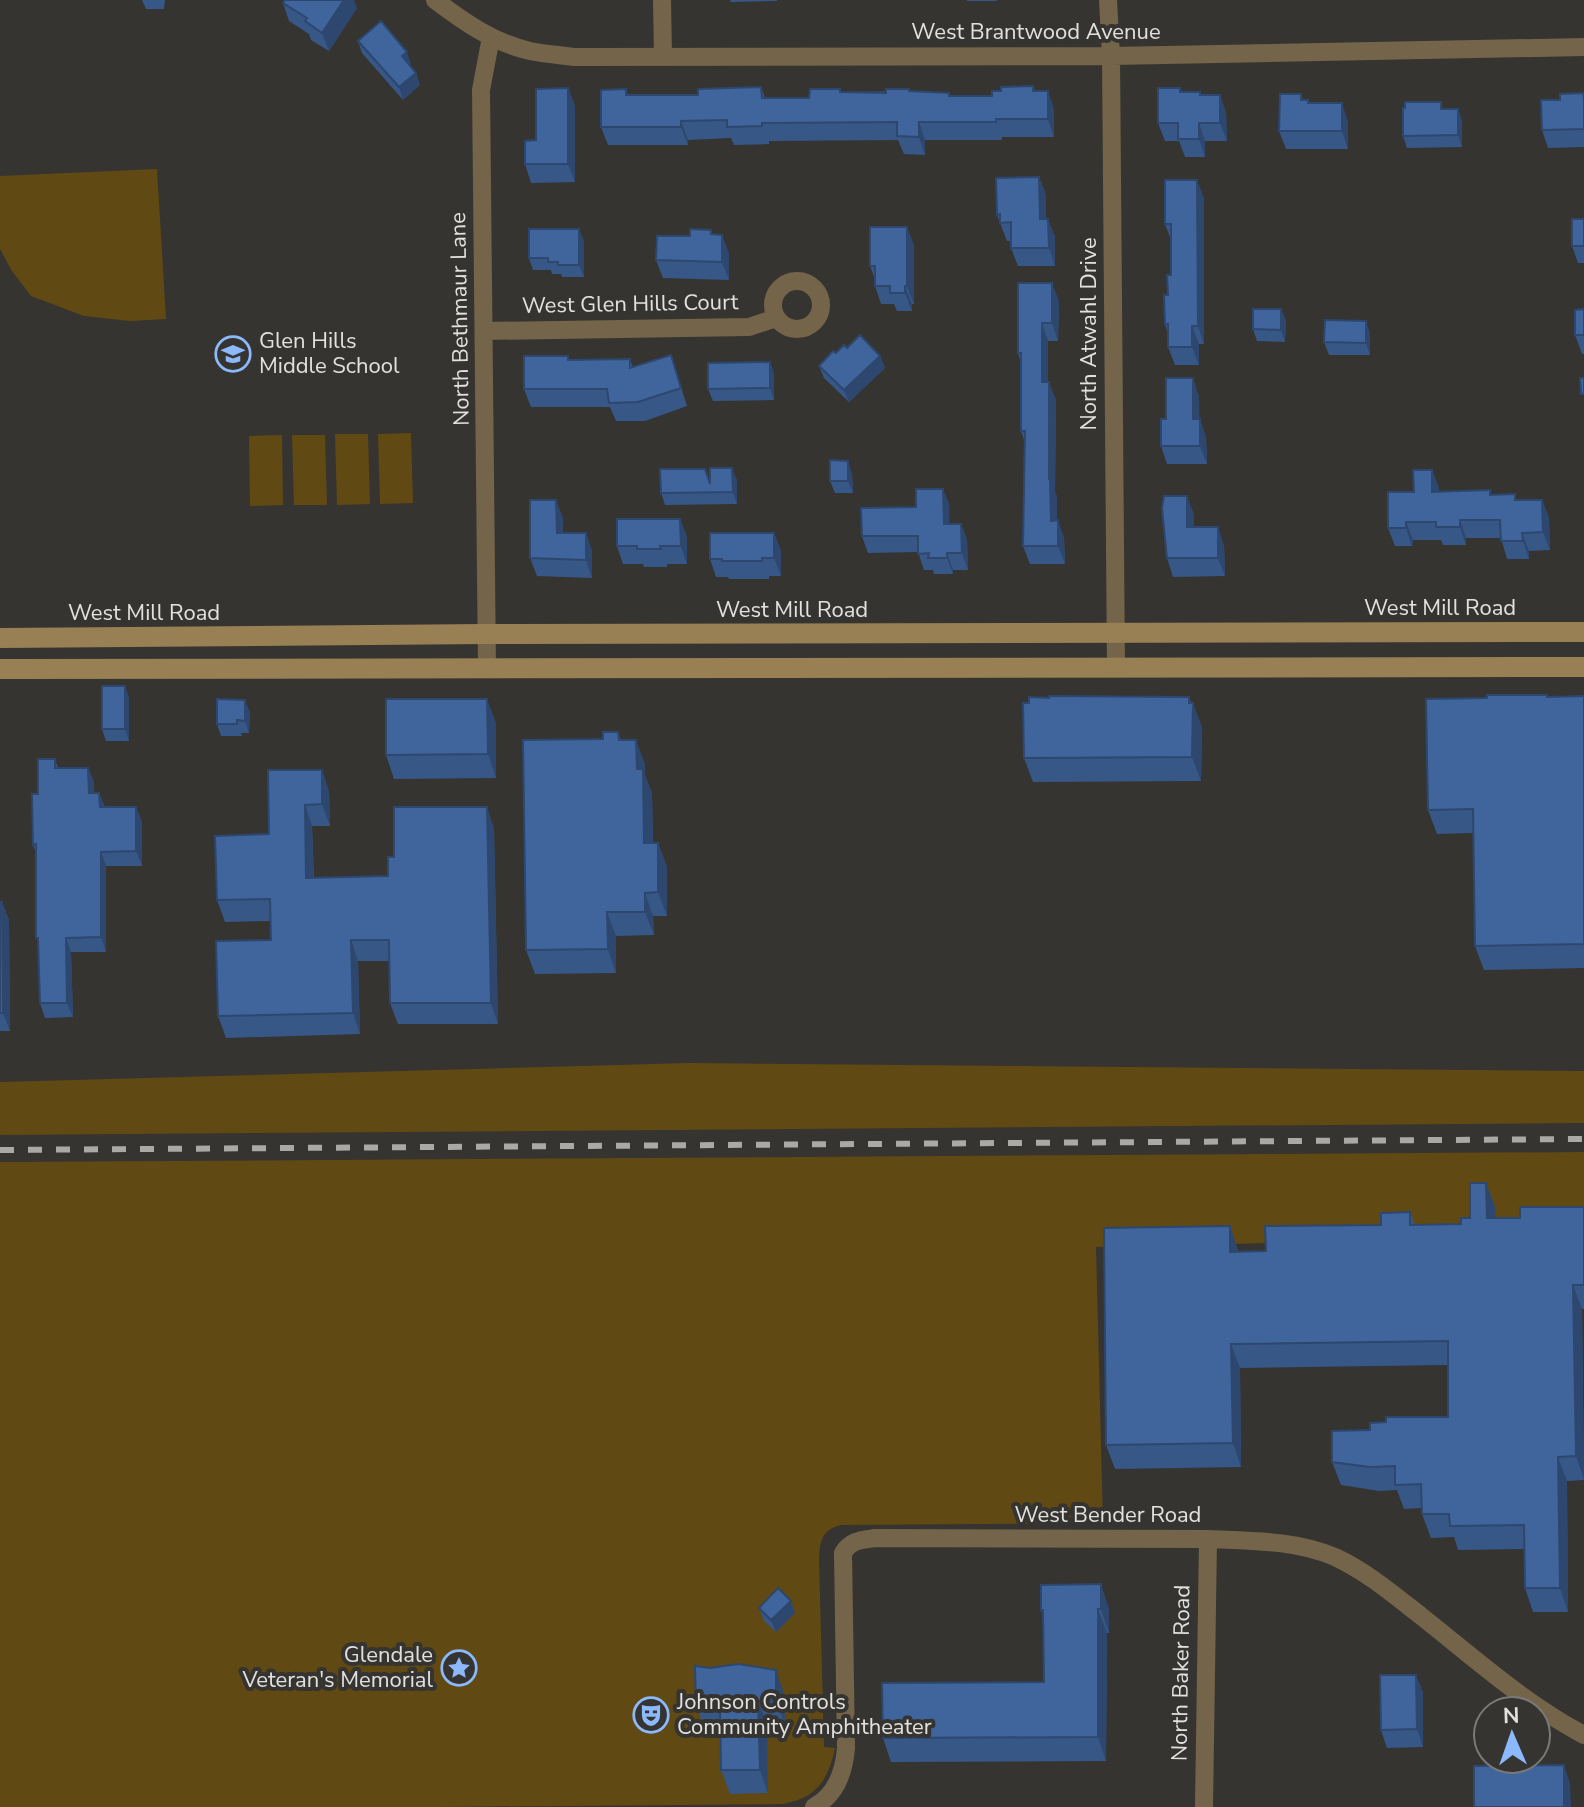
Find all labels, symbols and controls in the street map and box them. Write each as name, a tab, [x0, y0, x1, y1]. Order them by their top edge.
street label: West Brantwood Avenue	[911, 17, 1161, 47]
street label: North Bethmaur Lane	[443, 212, 477, 426]
street label: North Atwahl Drive	[1074, 237, 1104, 431]
street label: West Glen Hills Court	[522, 287, 739, 321]
place label: Glen Hills Middle School	[259, 326, 400, 381]
school or university icon: Glen Hills Middle School	[214, 335, 252, 373]
street label: West Mill Road	[1364, 593, 1516, 623]
street label: West Mill Road	[716, 595, 868, 625]
street label: West Mill Road	[68, 598, 220, 628]
street label: West Bender Road	[1015, 1500, 1201, 1530]
street label: North Baker Road	[1164, 1585, 1198, 1761]
place label: Glendale Veteran's Memorial	[241, 1640, 433, 1695]
place icon: Glendale Veteran's Memorial	[440, 1649, 478, 1687]
place label: Johnson Controls Community Amphitheater	[676, 1687, 932, 1742]
north arrow	[1472, 1695, 1552, 1775]
theatre icon: Johnson Controls Community Amphitheater	[632, 1696, 670, 1734]
text: N	[1503, 1701, 1520, 1731]

